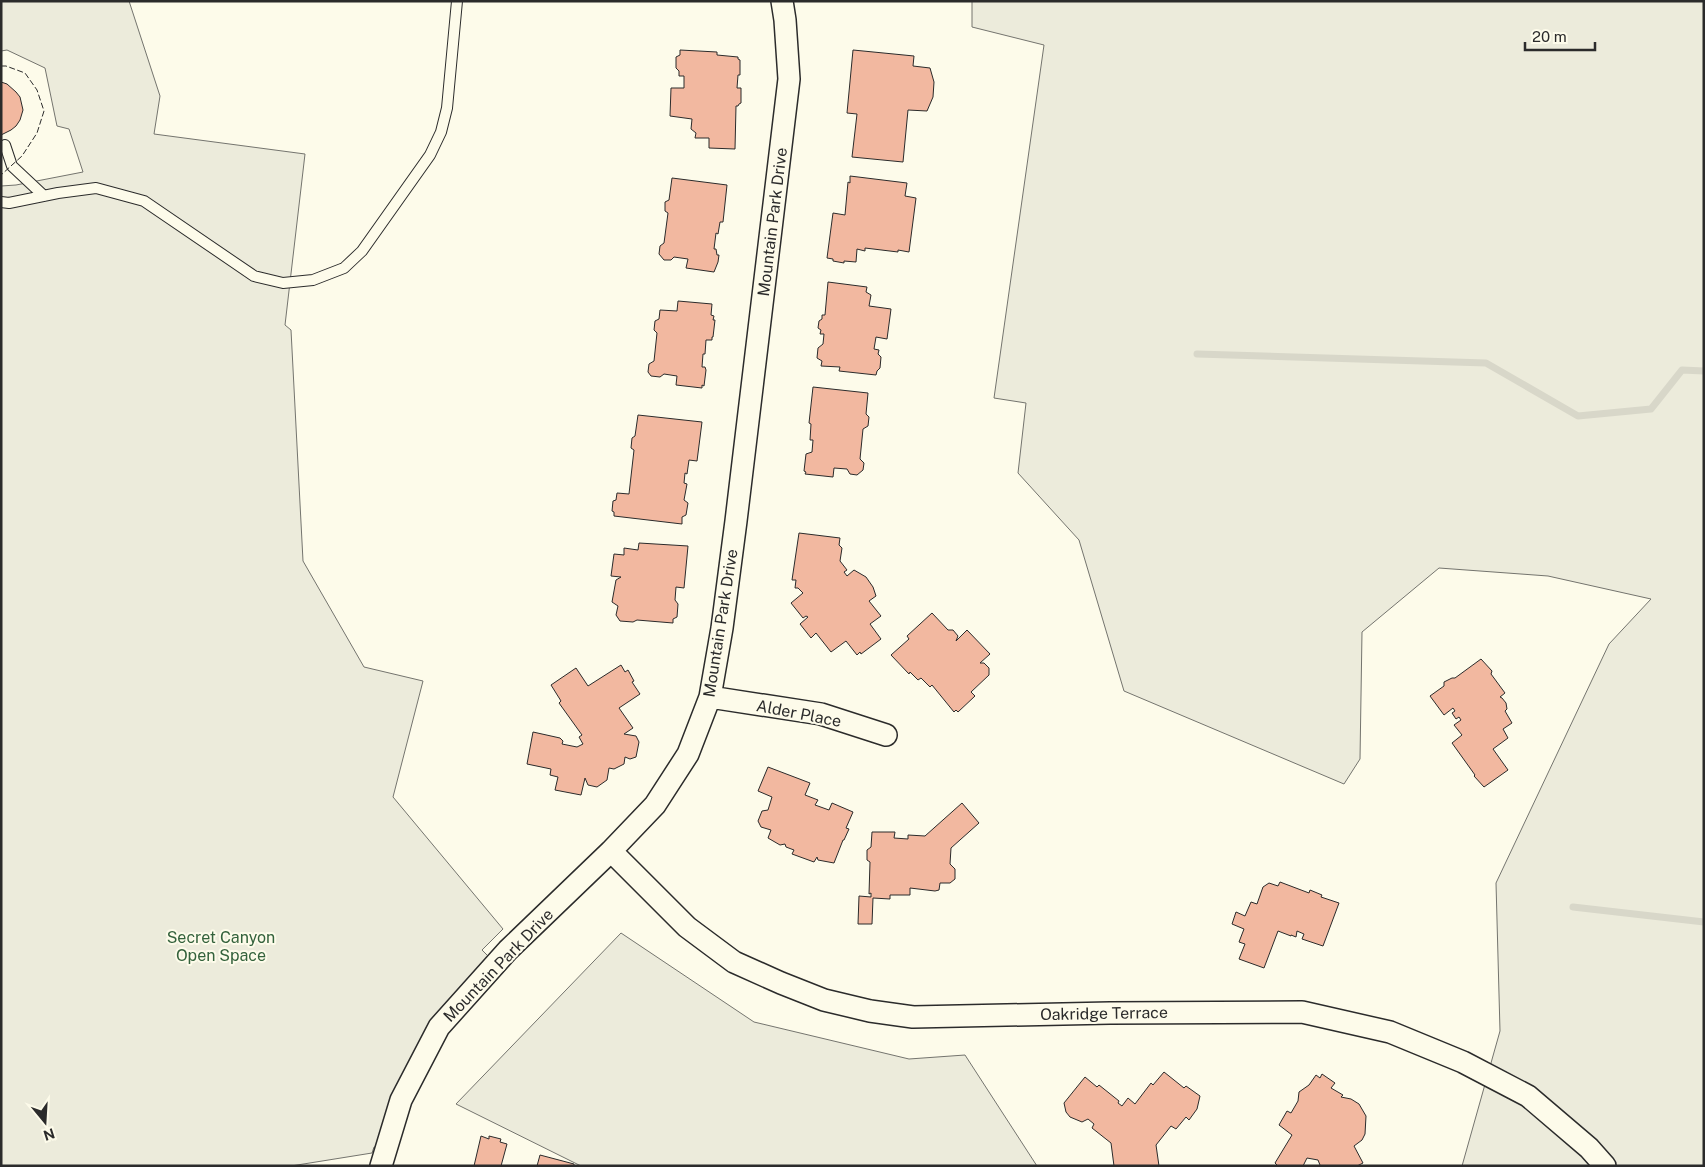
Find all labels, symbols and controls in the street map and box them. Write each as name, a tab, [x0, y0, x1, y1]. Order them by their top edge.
scale bar	[1525, 20, 1595, 52]
text: 20 m	[1532, 28, 1567, 45]
street label: Mountain Park Drive	[754, 147, 791, 298]
street label: Mountain Park Drive	[699, 548, 742, 699]
street label: Alder Place	[755, 696, 843, 731]
street label: Mountain Park Drive	[439, 905, 557, 1026]
park label: Secret Canyon Open Space	[167, 928, 275, 965]
street label: Oakridge Terrace	[1040, 1003, 1168, 1024]
north arrow	[20, 1097, 70, 1147]
text: N	[41, 1125, 57, 1144]

